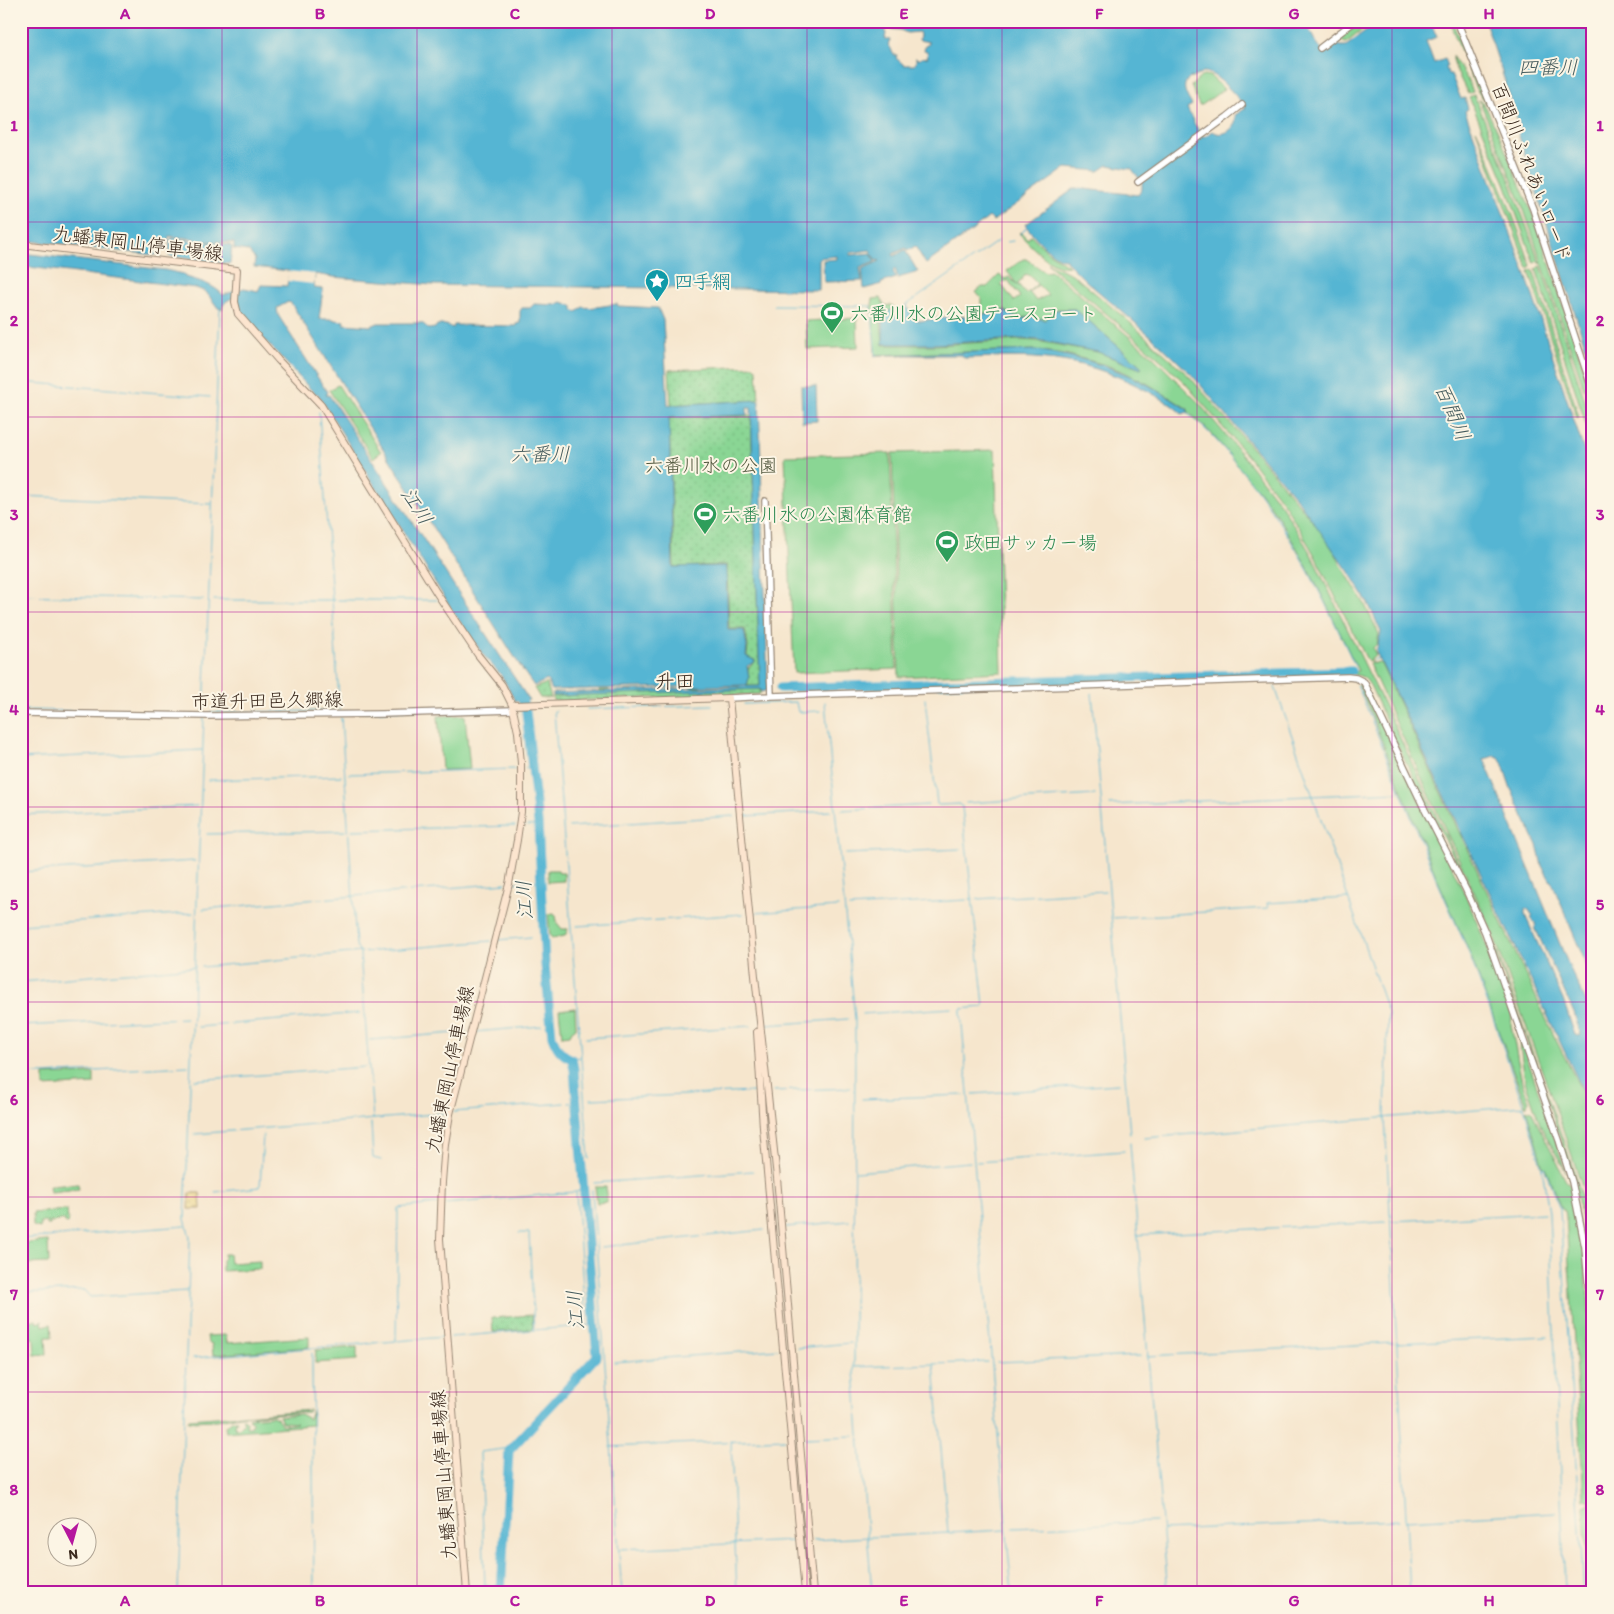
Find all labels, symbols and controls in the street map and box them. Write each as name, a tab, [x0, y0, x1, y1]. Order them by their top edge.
text: A	[119, 4, 131, 23]
text: B	[315, 4, 326, 23]
text: C	[510, 4, 521, 23]
text: D	[705, 4, 716, 23]
text: E	[900, 4, 909, 23]
text: F	[1095, 4, 1104, 23]
text: G	[1288, 4, 1300, 23]
text: H	[1483, 4, 1495, 23]
water label: 四番川	[1518, 55, 1578, 79]
street label: 百間川ふれあいロード	[1487, 79, 1576, 265]
text: 1	[10, 116, 18, 135]
text: 1	[1596, 116, 1604, 135]
street label: 九蟠東岡山停車場線	[52, 222, 224, 265]
place icon: 四手網	[644, 268, 670, 302]
place label: 四手網	[674, 270, 731, 293]
sports icon: 六番川水の公園テニスコート	[819, 300, 845, 334]
place label: 六番川水の公園テニスコート	[850, 302, 1097, 325]
text: 2	[10, 311, 19, 330]
text: 2	[1596, 311, 1605, 330]
water label: 百間川	[1430, 380, 1476, 444]
water label: 六番川	[510, 442, 570, 466]
park label: 六番川水の公園	[644, 454, 778, 477]
water label: 江川	[396, 483, 438, 529]
sports icon: 六番川水の公園体育館	[692, 501, 718, 535]
place label: 六番川水の公園体育館	[722, 503, 912, 526]
text: 3	[10, 505, 19, 524]
text: 3	[1596, 505, 1605, 524]
sports icon: 政田サッカー場	[934, 529, 960, 563]
place label: 政田サッカー場	[964, 531, 1097, 554]
district label: 升田	[655, 669, 695, 693]
street label: 市道升田邑久郷線	[191, 688, 343, 713]
text: 4	[9, 700, 19, 719]
text: 4	[1595, 700, 1605, 719]
water label: 江川	[511, 879, 537, 921]
text: 5	[10, 895, 19, 914]
text: 5	[1596, 895, 1605, 914]
street label: 九蟠東岡山停車場線	[420, 983, 479, 1155]
text: 6	[10, 1090, 19, 1109]
text: 6	[1596, 1090, 1605, 1109]
text: 7	[9, 1285, 18, 1304]
text: 7	[1595, 1285, 1604, 1304]
water label: 江川	[562, 1289, 588, 1331]
street label: 九蟠東岡山停車場線	[426, 1389, 461, 1561]
text: 8	[10, 1480, 19, 1499]
text: 8	[1596, 1480, 1605, 1499]
north arrow	[48, 1516, 98, 1566]
text: N	[68, 1545, 79, 1563]
text: A	[119, 1591, 131, 1610]
text: B	[315, 1591, 326, 1610]
text: C	[510, 1591, 521, 1610]
text: D	[705, 1591, 716, 1610]
text: E	[900, 1591, 909, 1610]
text: F	[1095, 1591, 1104, 1610]
text: G	[1288, 1591, 1300, 1610]
text: H	[1483, 1591, 1495, 1610]

